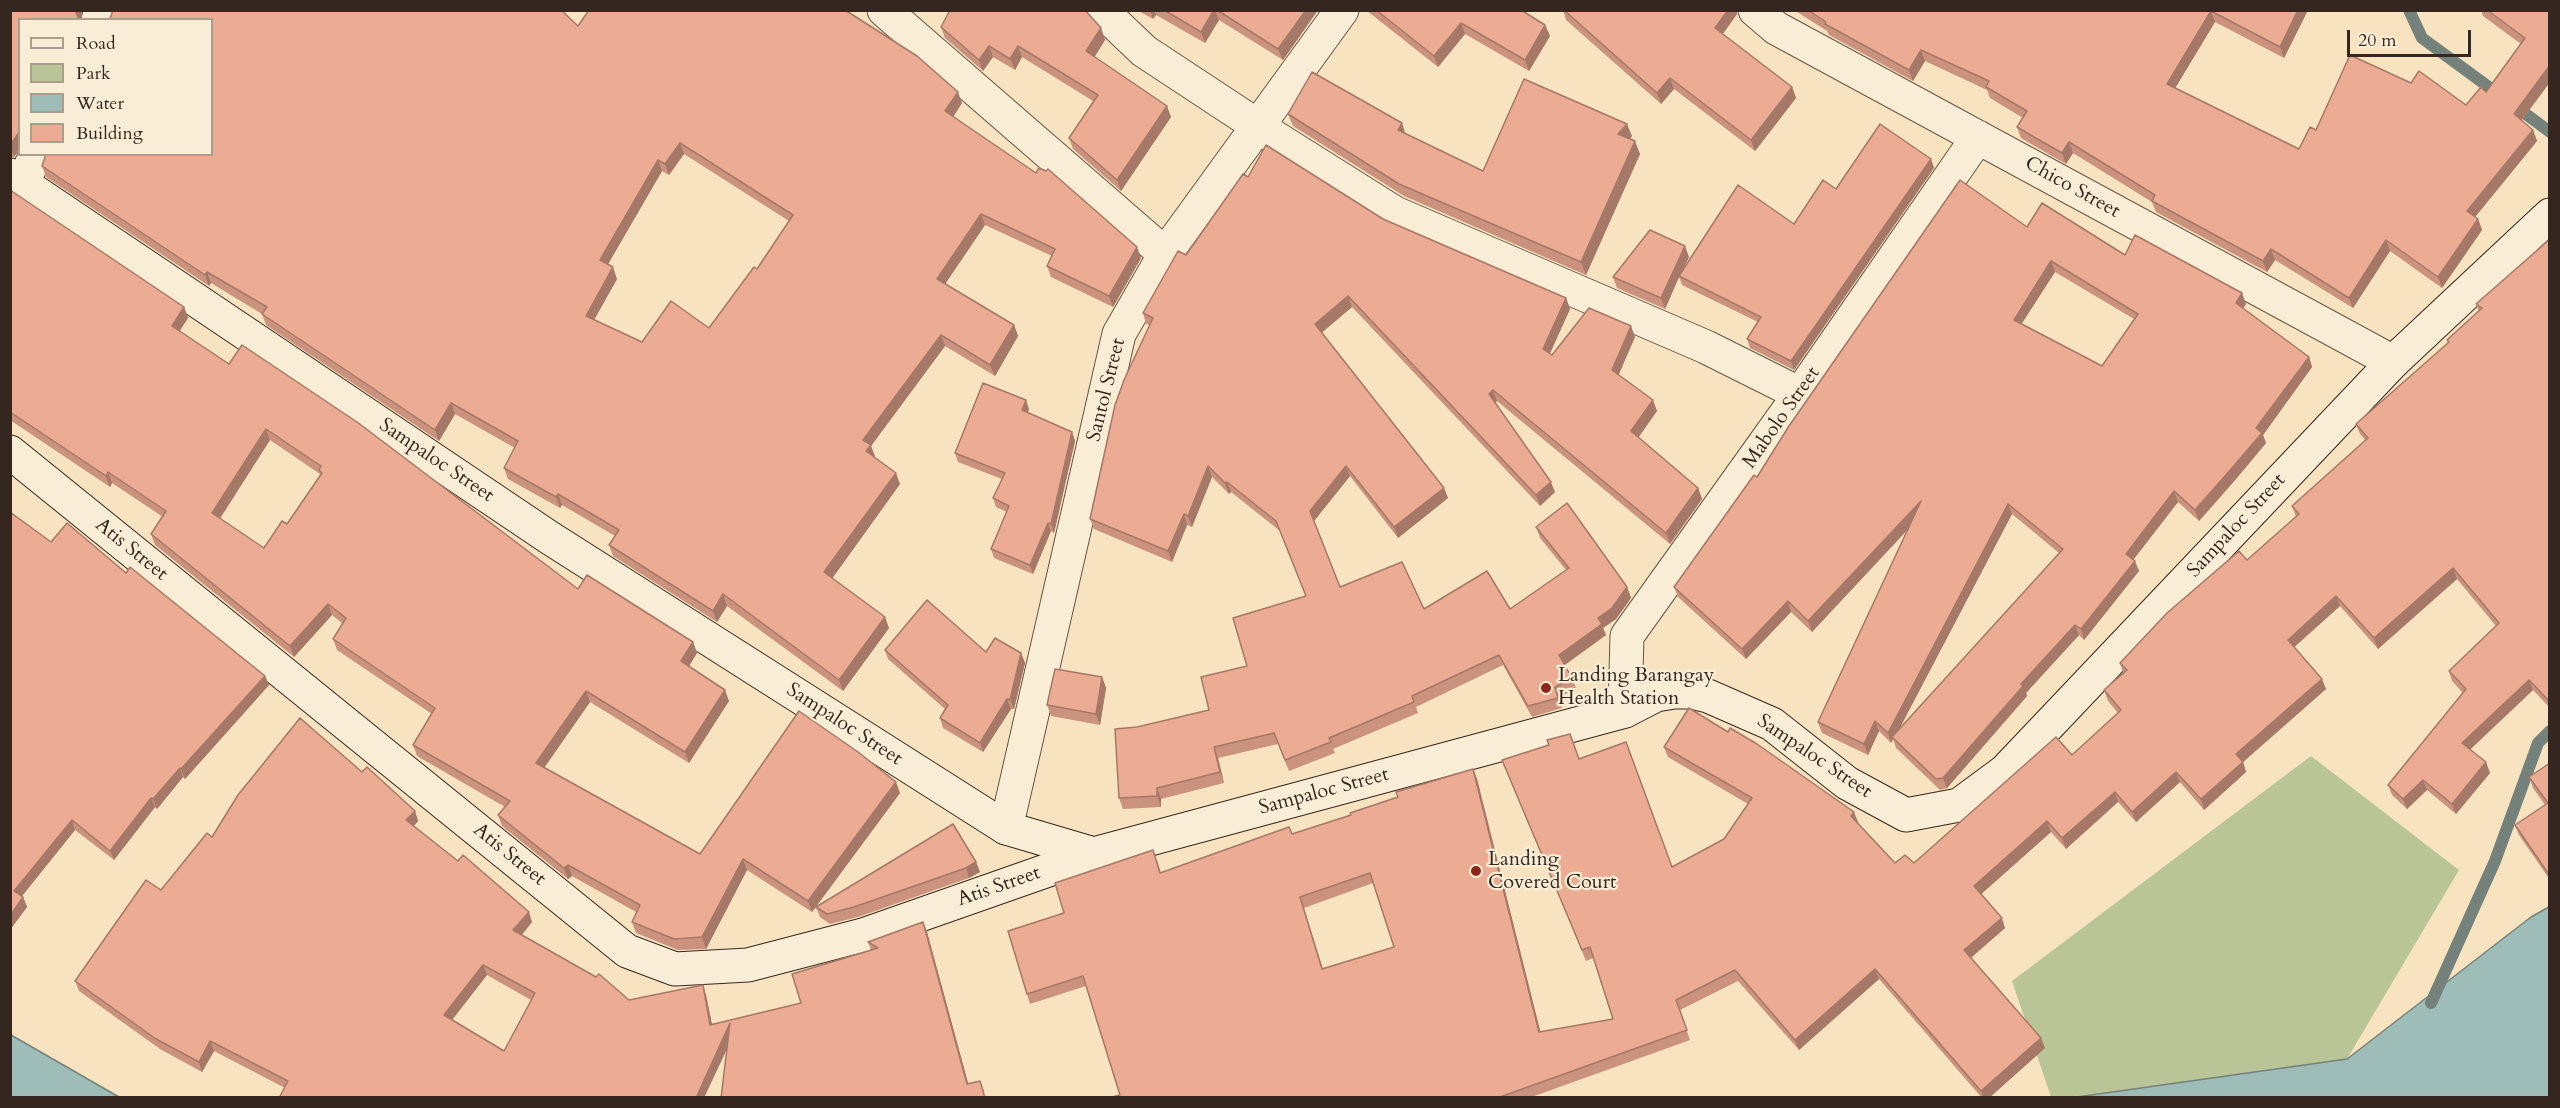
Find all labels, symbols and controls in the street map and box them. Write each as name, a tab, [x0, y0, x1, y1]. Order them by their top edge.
legend	[18, 18, 213, 156]
scale bar	[2350, 18, 2474, 56]
text: 20 m	[2358, 28, 2397, 53]
text: Road	[76, 31, 116, 56]
text: Park	[76, 61, 111, 86]
text: Water	[76, 91, 124, 116]
text: Building	[76, 121, 143, 146]
street label: Chico Street	[2020, 152, 2124, 224]
street label: Santol Street	[1083, 336, 1131, 444]
street label: Mabolo Street	[1738, 363, 1826, 473]
street label: Sampaloc Street	[374, 414, 498, 508]
street label: Sampaloc Street	[2183, 469, 2291, 583]
street label: Atis Street	[90, 514, 172, 586]
place label: Landing Barangay Health Station	[1558, 664, 1714, 711]
street label: Sampaloc Street	[782, 679, 906, 771]
marker: Landing Barangay Health Station	[1539, 681, 1553, 695]
street label: Sampaloc Street	[1752, 710, 1876, 804]
street label: Sampaloc Street	[1256, 763, 1392, 821]
street label: Atis Street	[468, 819, 550, 891]
place label: Landing Covered Court	[1488, 848, 1616, 895]
street label: Atis Street	[954, 862, 1044, 912]
marker: Landing Covered Court	[1469, 864, 1483, 878]

